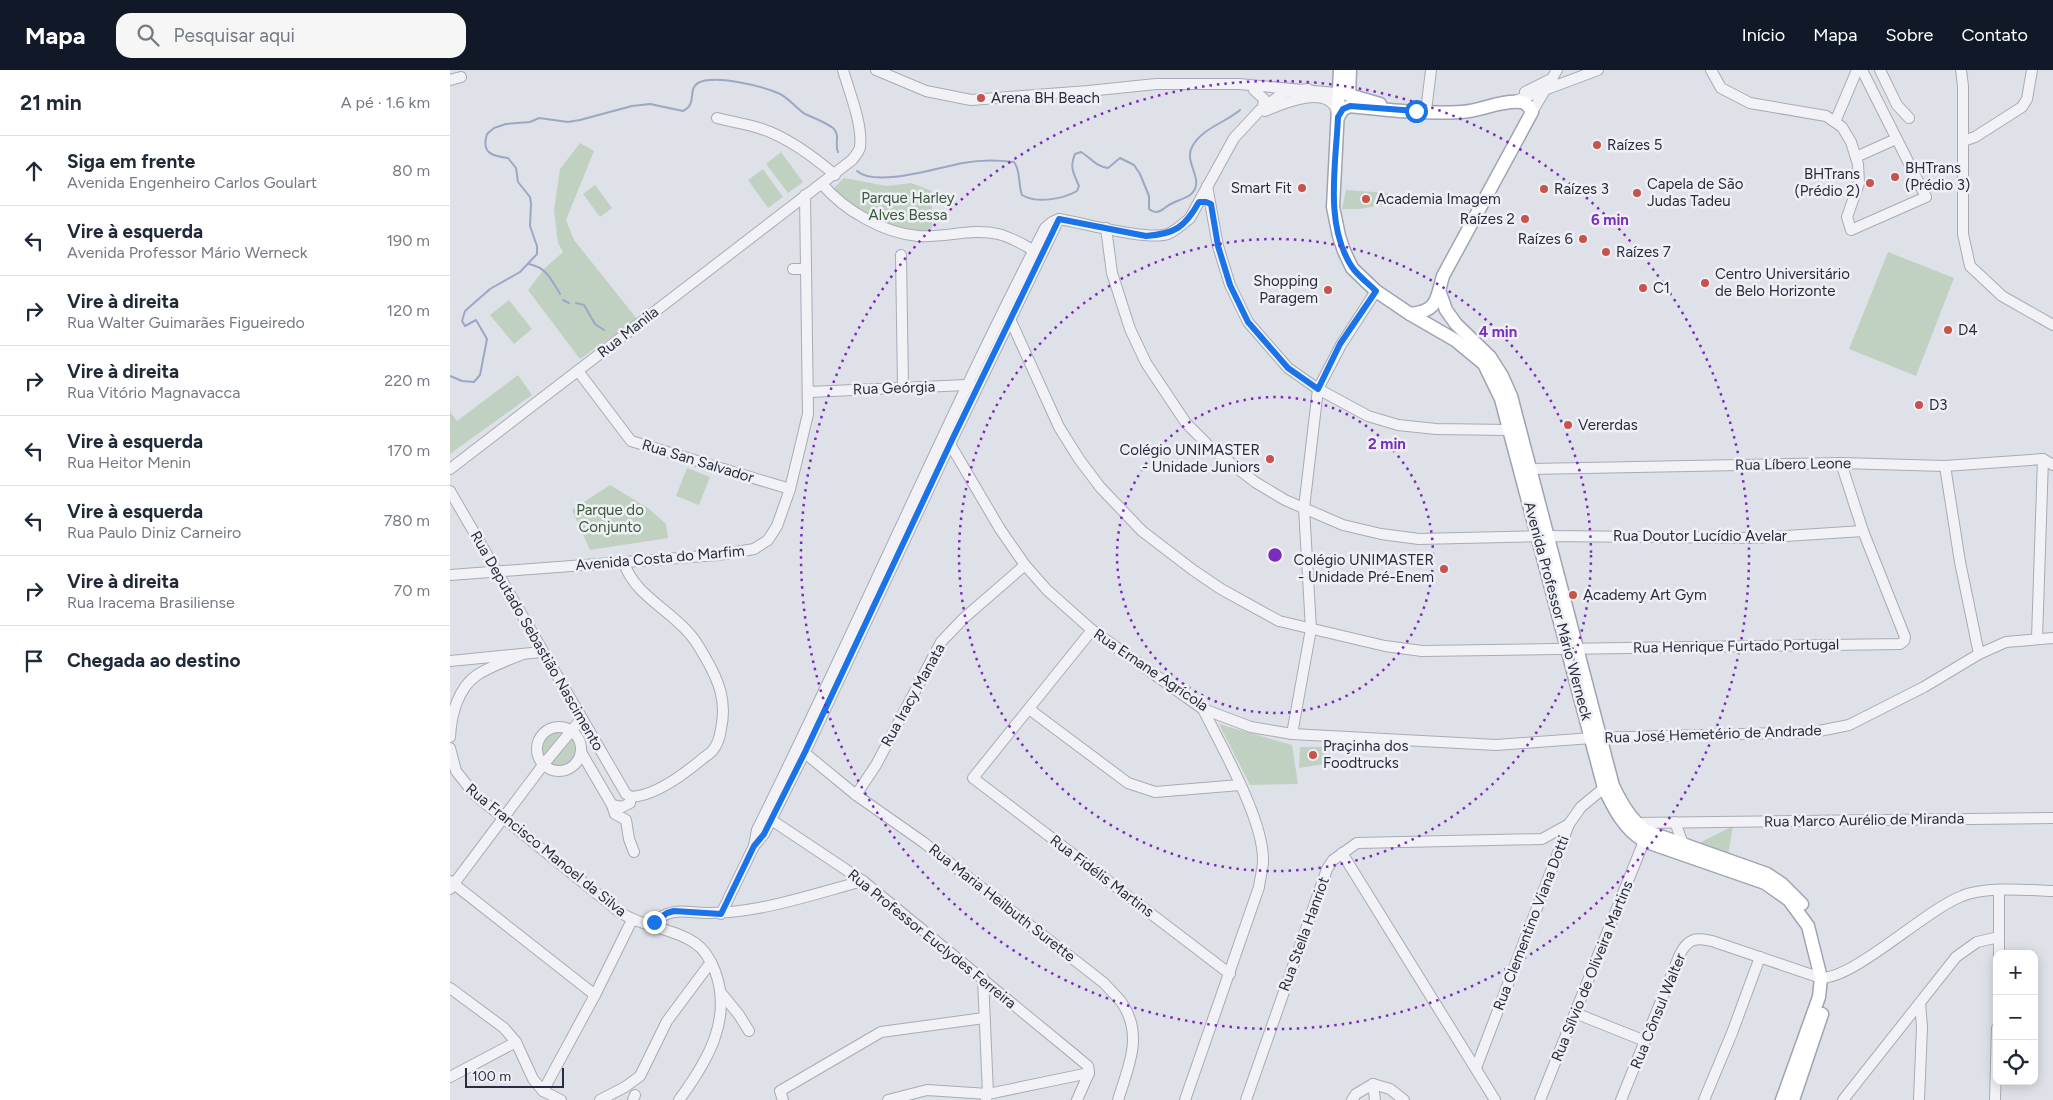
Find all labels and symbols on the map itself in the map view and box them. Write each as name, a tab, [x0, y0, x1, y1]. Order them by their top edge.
place label: Arena BH Beach	[991, 89, 1100, 107]
marker: Arena BH Beach	[975, 92, 987, 104]
route start	[1405, 100, 1428, 123]
place label: Raízes 5	[1607, 136, 1662, 154]
marker: Raízes 5	[1591, 139, 1603, 151]
place label: BHTrans (Prédio 3)	[1905, 159, 1970, 194]
place label: BHTrans (Prédio 2)	[1794, 165, 1860, 200]
marker: BHTrans (Prédio 3)	[1889, 171, 1901, 183]
place label: Capela de São Judas Tadeu	[1647, 175, 1744, 210]
marker: BHTrans (Prédio 2)	[1864, 177, 1876, 189]
place label: Smart Fit	[1231, 179, 1292, 197]
place label: Raízes 3	[1554, 180, 1609, 198]
marker: Smart Fit	[1296, 182, 1308, 194]
marker: Raízes 3	[1538, 183, 1550, 195]
marker: Capela de São Judas Tadeu	[1631, 187, 1643, 199]
park label: Parque Harley Alves Bessa	[861, 189, 955, 224]
place label: Academia Imagem	[1376, 190, 1501, 208]
marker: Academia Imagem	[1360, 193, 1372, 205]
place label: Raízes 2	[1460, 210, 1515, 228]
text: 6 min	[1591, 211, 1629, 229]
marker: Raízes 2	[1519, 213, 1531, 225]
place label: Raízes 6	[1518, 230, 1574, 248]
marker: Raízes 6	[1577, 233, 1589, 245]
place label: Raízes 7	[1616, 243, 1671, 261]
marker: Raízes 7	[1600, 246, 1612, 258]
place label: Centro Universitário de Belo Horizonte	[1715, 265, 1850, 300]
place label: Shopping Paragem	[1253, 272, 1318, 307]
marker: Centro Universitário de Belo Horizonte	[1699, 277, 1711, 289]
place label: C1	[1653, 279, 1670, 297]
marker: C1	[1637, 282, 1649, 294]
marker: Shopping Paragem	[1322, 284, 1334, 296]
street label: Rua Manila	[594, 303, 662, 361]
place label: D4	[1958, 321, 1978, 339]
text: 4 min	[1479, 323, 1517, 341]
marker: D4	[1942, 324, 1954, 336]
street label: Rua Geórgia	[853, 378, 935, 398]
place label: D3	[1929, 396, 1947, 414]
marker: D3	[1913, 399, 1925, 411]
place label: Vererdas	[1578, 416, 1638, 434]
marker: Vererdas	[1562, 419, 1574, 431]
street label: Rua San Salvador	[640, 435, 756, 487]
text: 2 min	[1368, 435, 1406, 453]
place label: Colégio UNIMASTER - Unidade Juniors	[1119, 441, 1260, 476]
marker: Colégio UNIMASTER - Unidade Juniors	[1264, 453, 1276, 465]
street label: Rua Líbero Leone	[1735, 454, 1851, 474]
street label: Avenida Professor Mário Werneck	[1520, 500, 1596, 723]
park label: Parque do Conjunto	[576, 501, 644, 536]
street label: Rua Doutor Lucídio Avelar	[1613, 527, 1787, 545]
street label: Rua Deputado Sebastião Nascimento	[466, 528, 608, 754]
street label: Avenida Costa do Marfim	[575, 542, 745, 574]
centre of rings	[1266, 546, 1284, 564]
place label: Colégio UNIMASTER - Unidade Pré-Enem	[1293, 551, 1434, 586]
marker: Colégio UNIMASTER - Unidade Pré-Enem	[1438, 563, 1450, 575]
place label: Academy Art Gym	[1583, 586, 1707, 604]
marker: Academy Art Gym	[1567, 589, 1579, 601]
street label: Rua Ernane Agrícola	[1090, 625, 1212, 715]
street label: Rua Henrique Furtado Portugal	[1633, 635, 1839, 657]
street label: Rua Iracy Manata	[877, 640, 949, 750]
street label: Rua José Hemetério de Andrade	[1604, 721, 1822, 747]
place label: Praçinha dos Foodtrucks	[1323, 737, 1409, 772]
marker: Praçinha dos Foodtrucks	[1307, 749, 1319, 761]
street label: Rua Francisco Manoel da Silva	[462, 780, 630, 920]
street label: Rua Marco Aurélio de Miranda	[1764, 809, 1964, 831]
street label: Rua Fidélis Martins	[1047, 831, 1157, 921]
street label: Rua Clementino Viana Dotti	[1489, 833, 1573, 1013]
street label: Rua Maria Heilbuth Surette	[925, 840, 1079, 966]
street label: Rua Professor Euclydes Ferreira	[844, 865, 1020, 1013]
street label: Rua Stella Hanriot	[1275, 874, 1333, 994]
street label: Rua Sílvio de Oliveira Martins	[1547, 878, 1637, 1064]
route end	[643, 911, 666, 934]
street label: Rua Cônsul Walter	[1627, 951, 1689, 1071]
scale bar	[465, 1065, 564, 1088]

